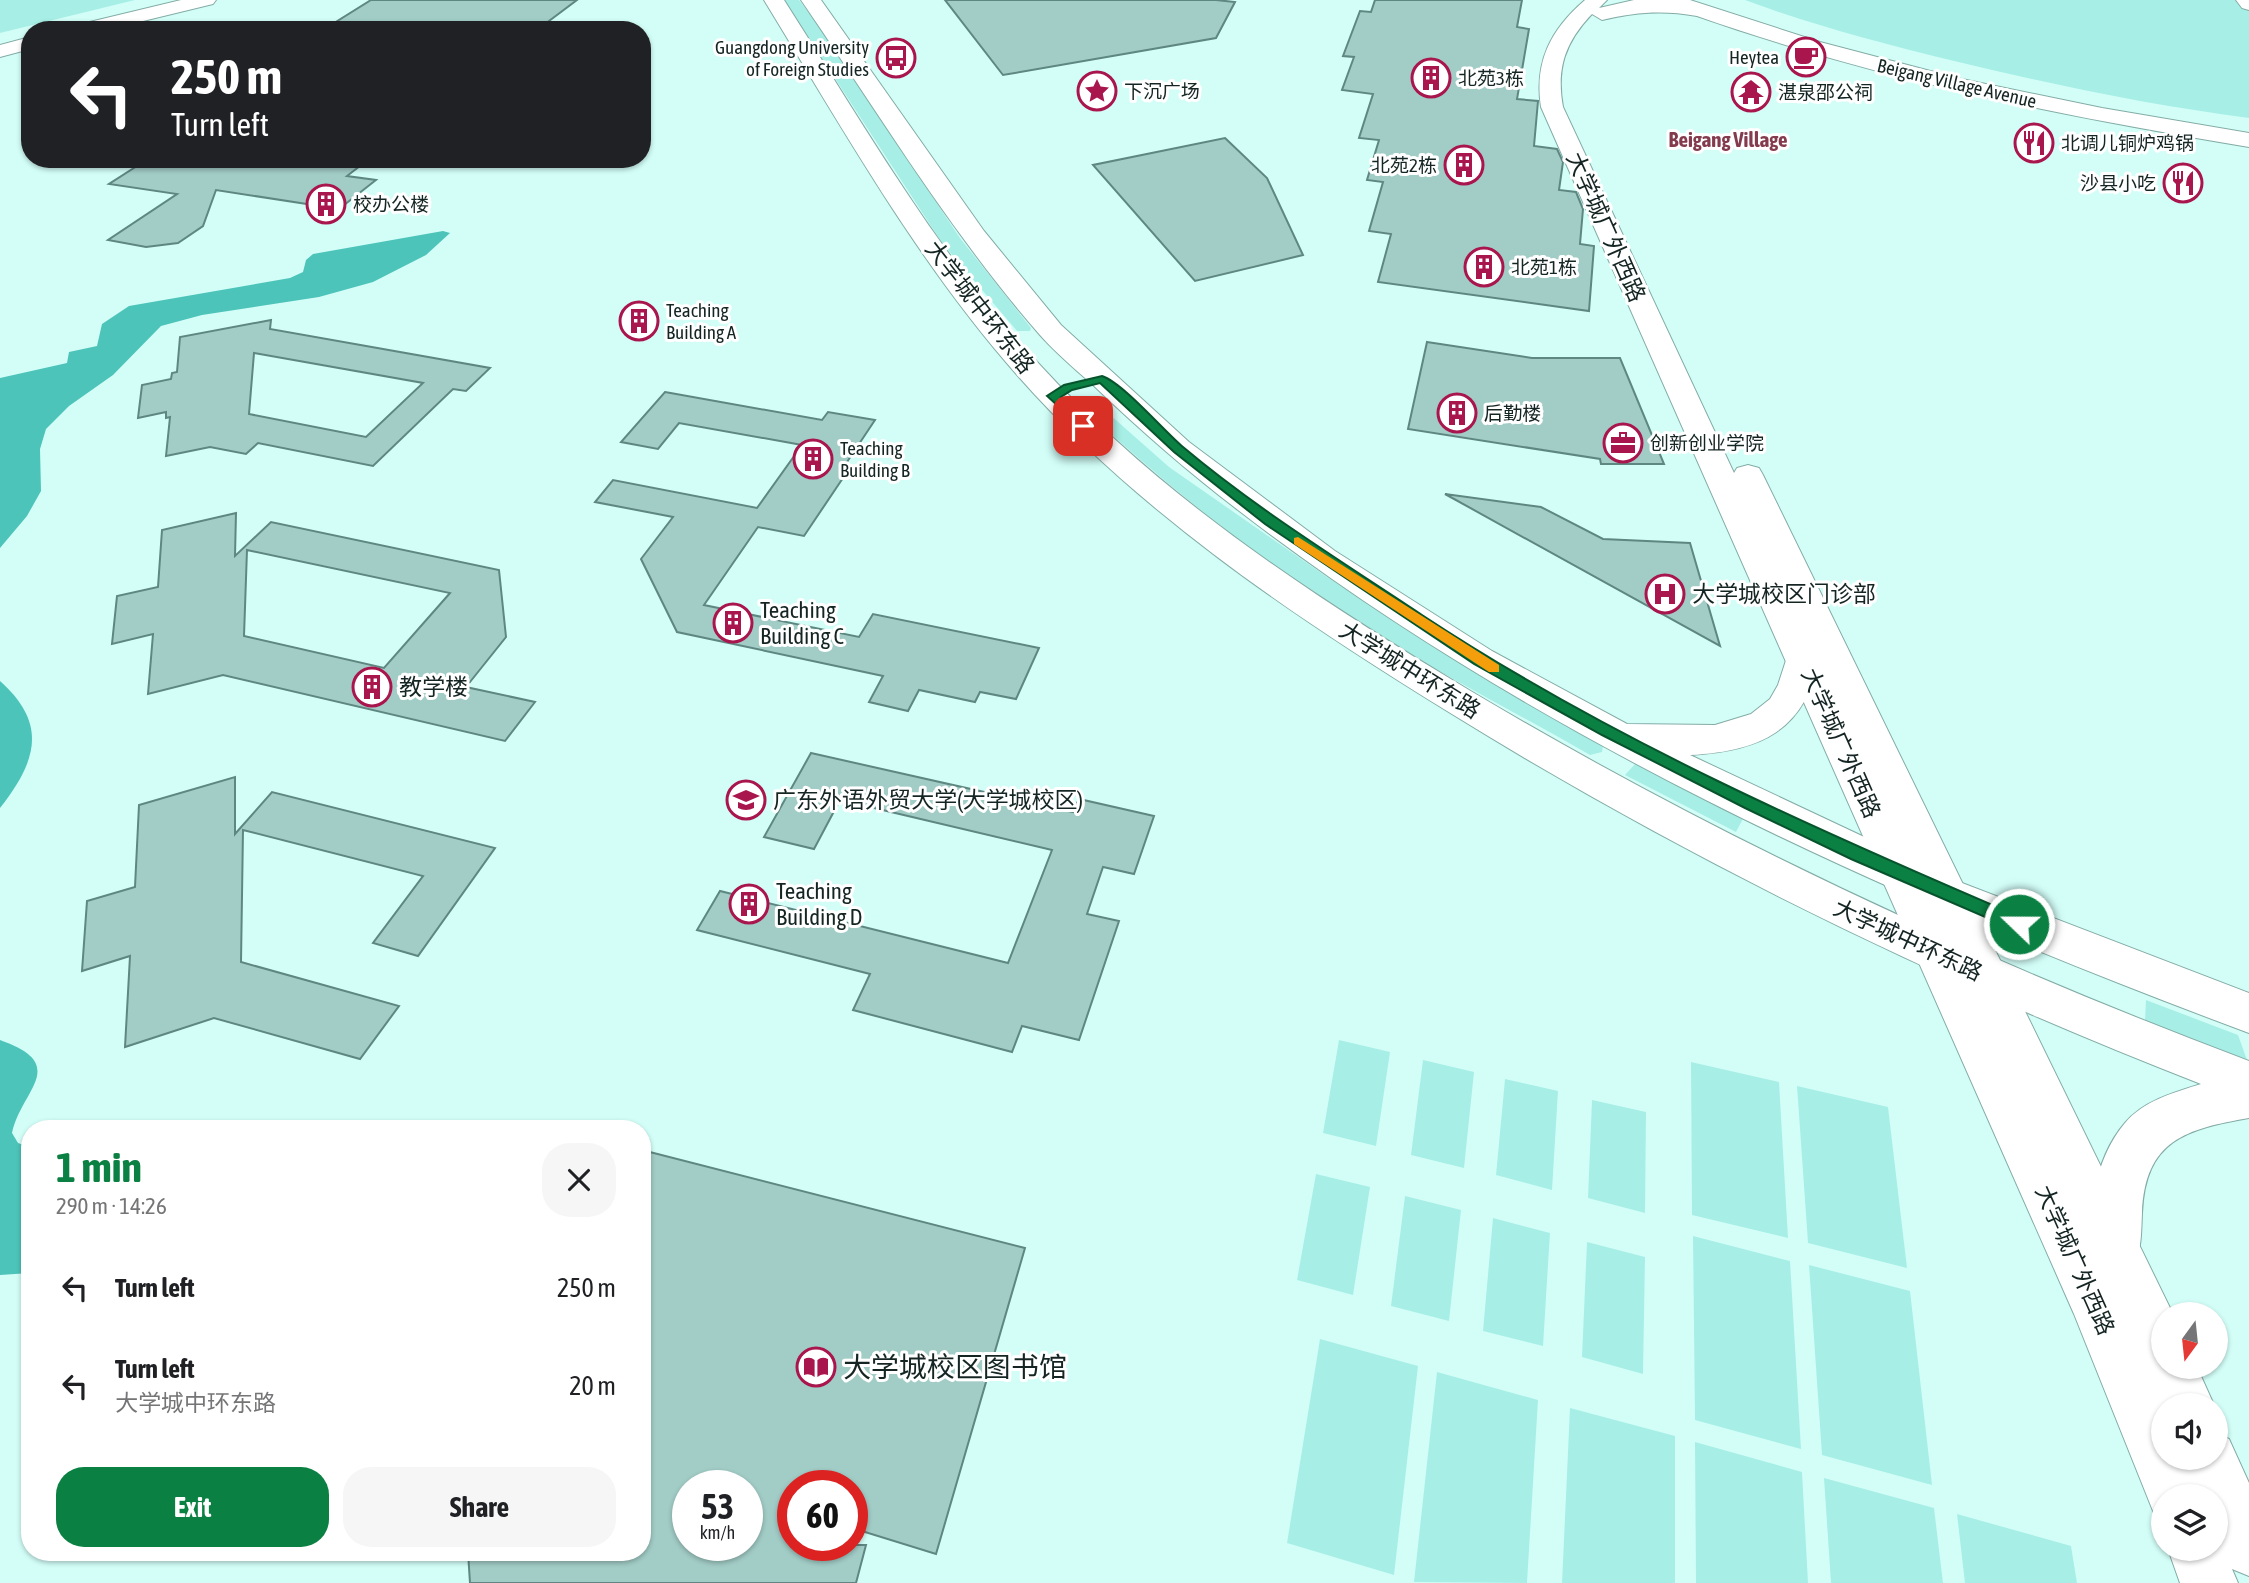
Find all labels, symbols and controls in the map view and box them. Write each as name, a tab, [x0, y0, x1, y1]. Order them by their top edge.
place label: Guangdong University of Foreign Studies	[715, 36, 869, 80]
cafe icon: Heytea	[1785, 36, 1827, 78]
bus stop icon: Guangdong University of Foreign Studies	[875, 37, 917, 79]
place label: Heytea	[1729, 46, 1779, 68]
text: 250 m	[171, 48, 282, 104]
icon: left	[56, 49, 147, 140]
street label: Beigang Village Avenue	[1875, 54, 2039, 112]
building icon: 北苑3栋	[1410, 57, 1452, 99]
place label: 北苑3栋	[1458, 67, 1524, 89]
place icon: 下沉广场	[1076, 70, 1118, 112]
temple icon: 湛泉邵公祠	[1730, 71, 1772, 113]
place label: 下沉广场	[1124, 80, 1200, 102]
place label: 湛泉邵公祠	[1778, 81, 1873, 103]
text: Turn left	[171, 106, 269, 143]
restaurant icon: 北调儿铜炉鸡锅	[2013, 122, 2055, 164]
district label: Beigang Village	[1669, 127, 1787, 151]
place label: 北调儿铜炉鸡锅	[2061, 132, 2194, 154]
building icon: 北苑2栋	[1443, 144, 1485, 186]
street label: 大学城广外西路	[1561, 148, 1651, 306]
place label: 北苑2栋	[1371, 154, 1437, 176]
restaurant icon: 沙县小吃	[2162, 162, 2204, 204]
place label: 沙县小吃	[2080, 172, 2156, 194]
building icon: 校办公楼	[305, 183, 347, 225]
place label: 校办公楼	[353, 193, 429, 215]
street label: 大学城中环东路	[920, 236, 1040, 378]
building icon: 北苑1栋	[1463, 246, 1505, 288]
place label: 北苑1栋	[1511, 256, 1577, 278]
place label: Teaching Building A	[666, 299, 737, 343]
building icon: Teaching Building A	[618, 300, 660, 342]
building icon: 后勤楼	[1436, 392, 1478, 434]
pin	[1053, 396, 1113, 456]
place label: 后勤楼	[1484, 402, 1541, 424]
icon: arrive	[1064, 407, 1102, 445]
office icon: 创新创业学院	[1602, 422, 1644, 464]
place label: 创新创业学院	[1650, 432, 1764, 454]
place label: Teaching Building B	[840, 437, 910, 481]
building icon: Teaching Building B	[792, 438, 834, 480]
hospital icon: 大学城校区门诊部	[1644, 573, 1686, 615]
place label: 大学城校区门诊部	[1692, 581, 1876, 607]
place label: Teaching Building C	[760, 597, 844, 649]
building icon: Teaching Building C	[712, 602, 754, 644]
street label: 大学城中环东路	[1335, 616, 1485, 724]
street label: 大学城广外西路	[1796, 664, 1886, 822]
building icon: 教学楼	[351, 666, 393, 708]
place label: 教学楼	[399, 674, 468, 700]
school or university icon: 广东外语外贸大学(大学城校区)	[725, 779, 767, 821]
place label: 广东外语外贸大学(大学城校区)	[773, 787, 1083, 813]
place label: Teaching Building D	[776, 878, 862, 930]
building icon: Teaching Building D	[728, 883, 770, 925]
position arrow	[1982, 887, 2056, 961]
street label: 大学城中环东路	[1830, 894, 1986, 986]
text: 1 min	[56, 1143, 142, 1191]
button: close	[542, 1143, 616, 1217]
street label: 大学城广外西路	[2030, 1181, 2120, 1339]
text: 290 m · 14:26	[56, 1193, 167, 1219]
icon: left	[56, 1269, 94, 1307]
text: Turn left	[115, 1273, 195, 1303]
text: 250 m	[557, 1273, 616, 1303]
north arrow	[2151, 1302, 2228, 1379]
map controls	[2151, 1302, 2228, 1561]
library icon: 大学城校区图书馆	[795, 1346, 837, 1388]
place label: 大学城校区图书馆	[843, 1351, 1067, 1383]
text: Turn left	[115, 1354, 195, 1384]
icon: left	[56, 1367, 94, 1405]
text: 20 m	[569, 1371, 616, 1401]
text: 大学城中环东路	[115, 1390, 276, 1416]
button: sound	[2151, 1393, 2228, 1470]
button: Exit	[56, 1467, 329, 1547]
button: Share	[343, 1467, 616, 1547]
speed limit sign: 60	[777, 1470, 868, 1561]
button: layers	[2151, 1484, 2228, 1561]
text: 53	[701, 1486, 734, 1526]
text: km/h	[700, 1522, 735, 1543]

